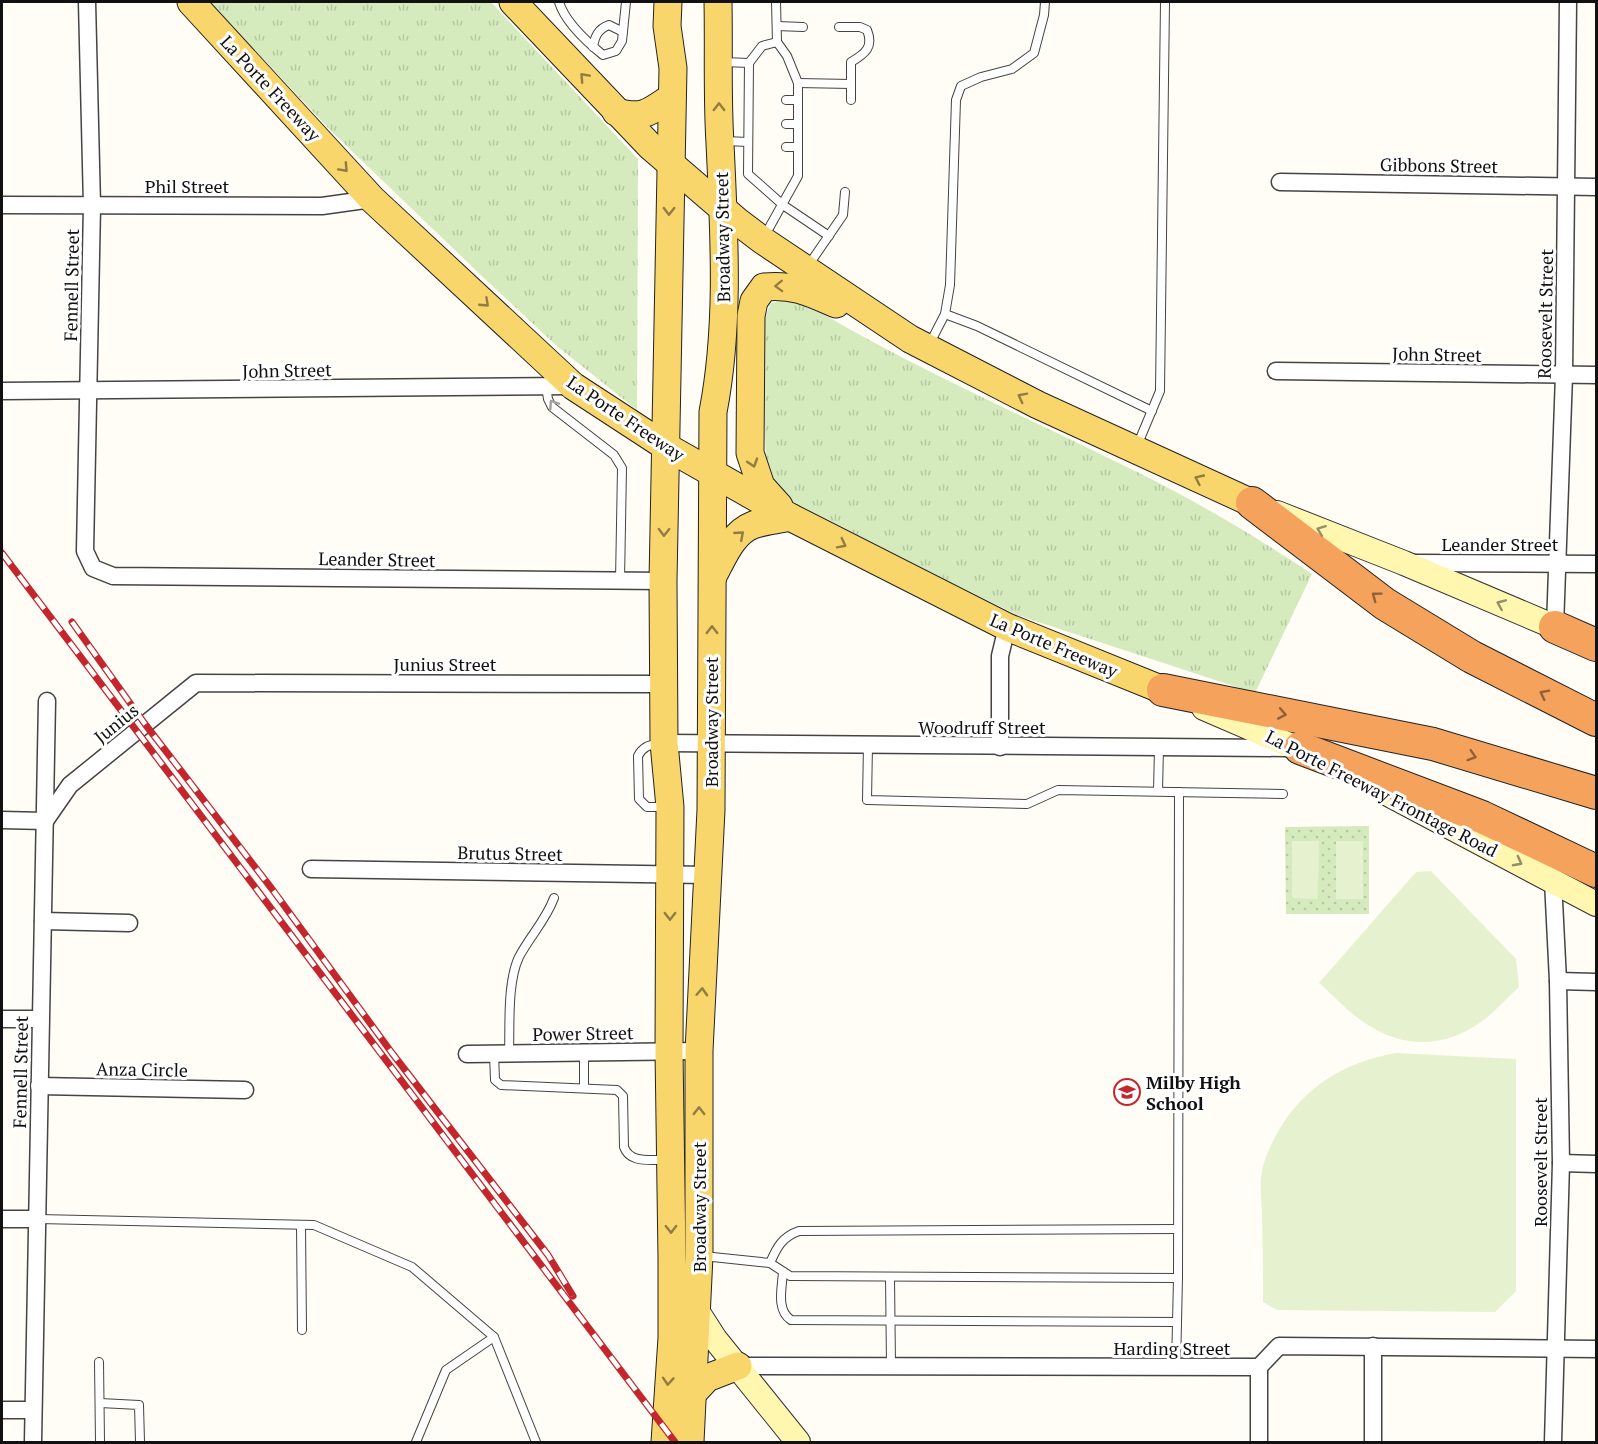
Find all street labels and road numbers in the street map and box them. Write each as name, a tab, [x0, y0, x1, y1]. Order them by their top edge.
street label: La Porte Freeway	[216, 30, 327, 147]
street label: Gibbons Street	[1380, 152, 1499, 178]
street label: Broadway Street	[709, 171, 735, 303]
street label: Phil Street	[145, 174, 230, 198]
street label: Fennell Street	[58, 228, 84, 341]
street label: Roosevelt Street	[1532, 249, 1558, 379]
street label: John Street	[1392, 341, 1482, 367]
street label: John Street	[242, 357, 332, 383]
street label: La Porte Freeway	[563, 370, 690, 467]
street label: Leander Street	[1441, 532, 1559, 556]
street label: Leander Street	[318, 546, 436, 572]
street label: La Porte Freeway	[986, 607, 1122, 683]
street label: Junius Street	[393, 652, 497, 676]
street label: Broadway Street	[699, 656, 723, 787]
street label: Junius	[89, 698, 143, 748]
street label: Woodruff Street	[918, 715, 1046, 739]
street label: La Porte Freeway Frontage Road	[1262, 724, 1502, 862]
street label: Brutus Street	[457, 840, 563, 866]
street label: Fennell Street	[7, 1015, 33, 1128]
street label: Power Street	[532, 1020, 634, 1046]
street label: Anza Circle	[96, 1056, 188, 1082]
street label: Roosevelt Street	[1528, 1097, 1552, 1227]
street label: Broadway Street	[687, 1141, 711, 1272]
street label: Harding Street	[1113, 1336, 1231, 1360]

